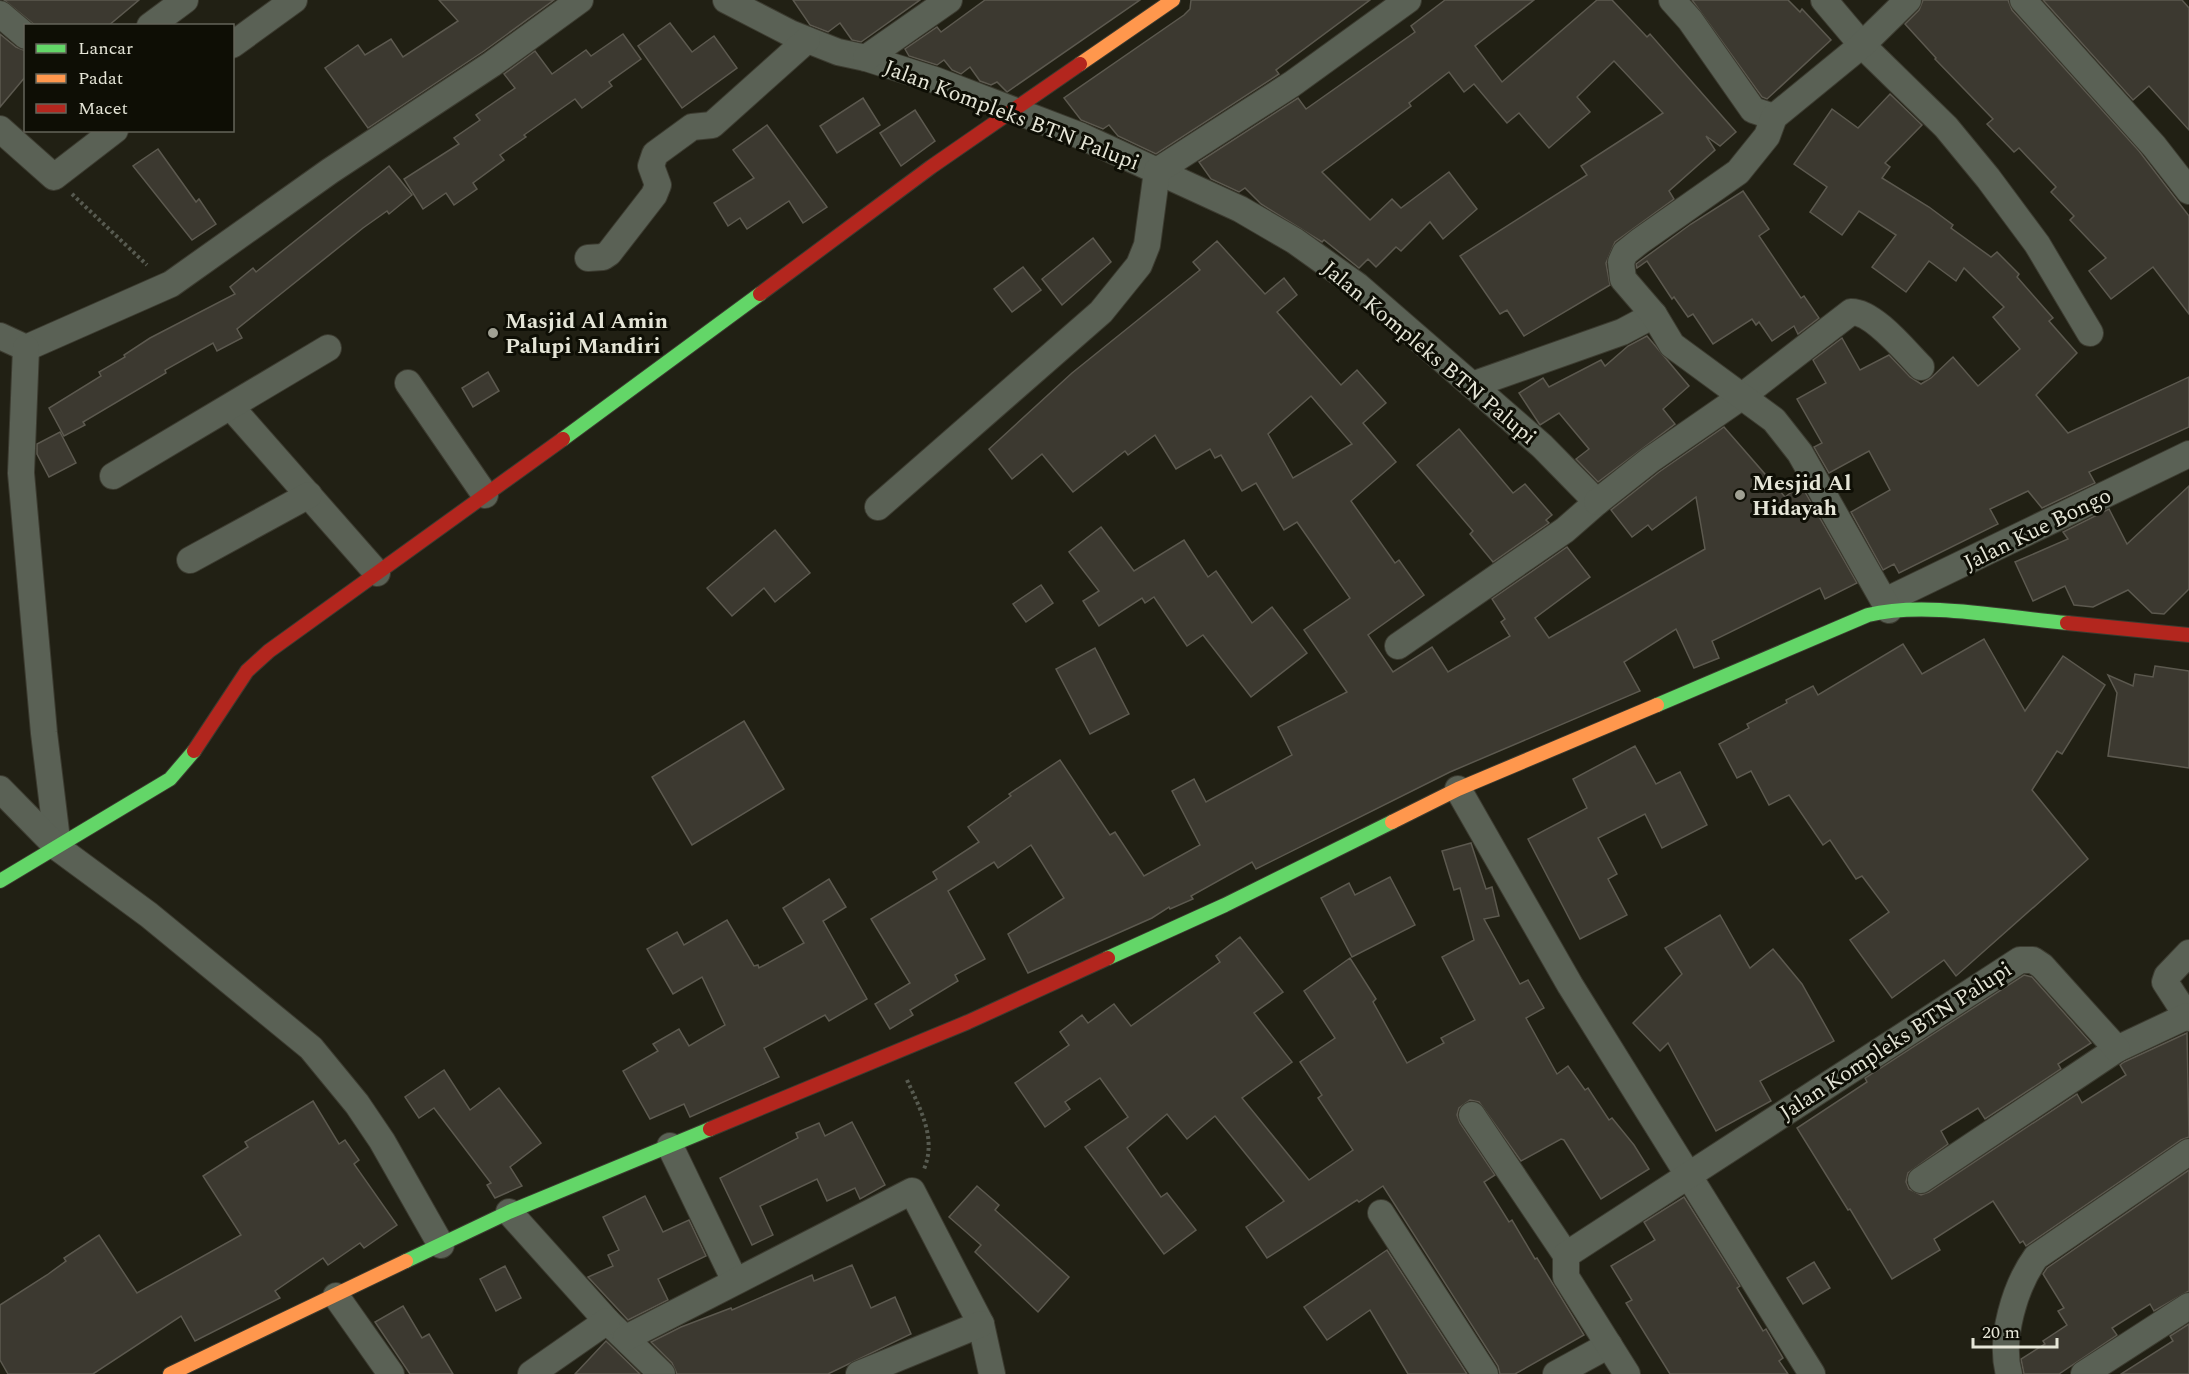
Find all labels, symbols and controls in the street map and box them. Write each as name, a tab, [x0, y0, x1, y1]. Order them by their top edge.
legend	[24, 24, 234, 132]
text: Lancar	[78, 35, 133, 62]
street label: Jalan Kompleks BTN Palupi	[879, 51, 1144, 179]
text: Padat	[78, 65, 123, 92]
text: Macet	[78, 95, 128, 122]
street label: Jalan Kompleks BTN Palupi	[1314, 253, 1544, 453]
place label: Masjid Al Amin Palupi Mandiri	[505, 305, 668, 363]
marker: Masjid Al Amin Palupi Mandiri	[486, 326, 500, 340]
place label: Mesjid Al Hidayah	[1752, 467, 1851, 525]
street label: Jalan Kue Bongo	[1958, 479, 2117, 579]
marker: Mesjid Al Hidayah	[1733, 488, 1747, 502]
street label: Jalan Kompleks BTN Palupi	[1773, 953, 2019, 1129]
scale bar	[1973, 1311, 2057, 1349]
text: 20 m	[1982, 1319, 2020, 1346]

